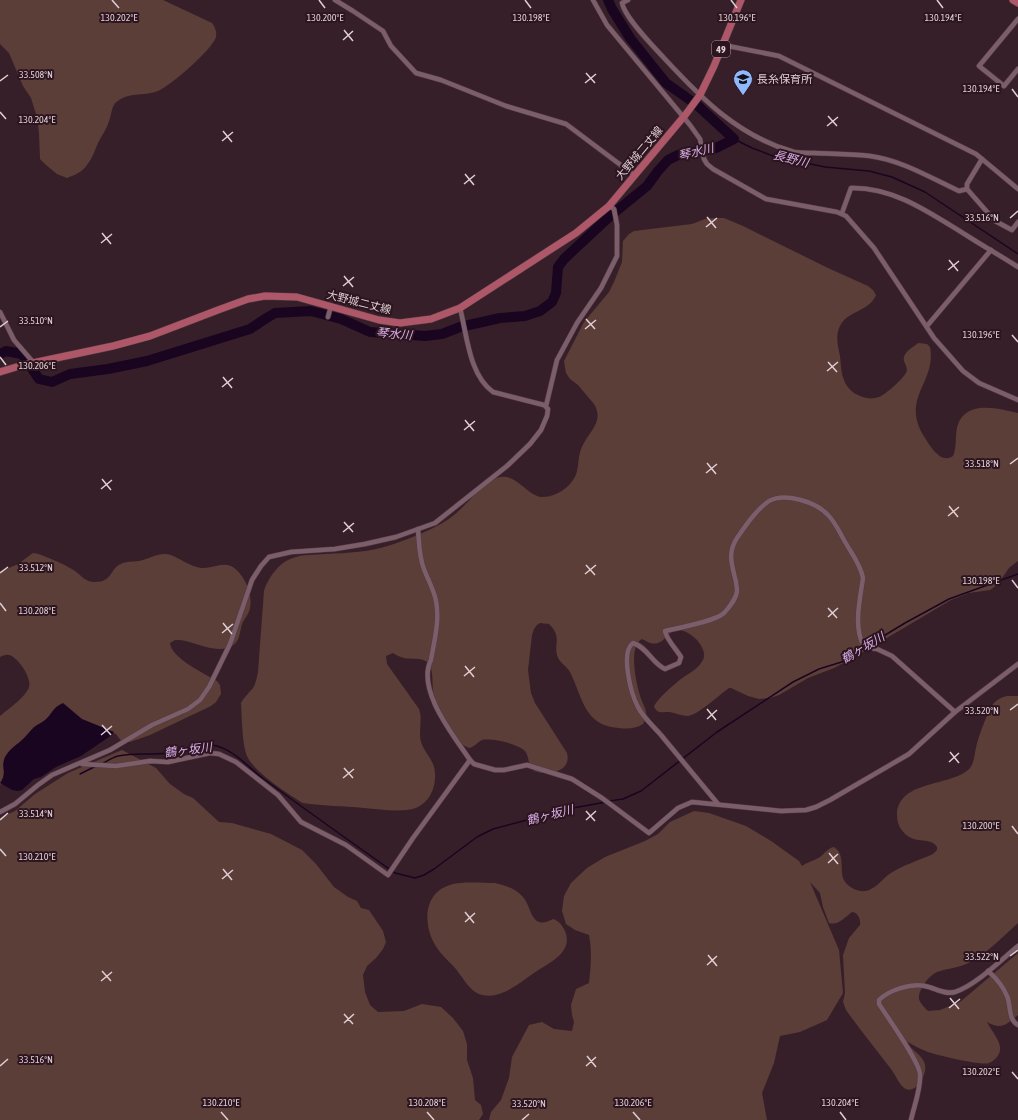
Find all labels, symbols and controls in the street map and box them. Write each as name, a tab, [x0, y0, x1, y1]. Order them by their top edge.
text: 130.202°E	[101, 12, 138, 23]
text: 130.200°E	[307, 12, 344, 23]
text: 130.198°E	[513, 12, 550, 23]
text: 130.196°E	[719, 12, 756, 23]
text: 130.194°E	[925, 12, 962, 23]
road number: 49	[712, 41, 730, 57]
school or university icon: 長糸保育所	[732, 68, 754, 96]
text: 33.508°N	[19, 69, 53, 80]
place label: 長糸保育所	[757, 73, 813, 85]
text: 130.194°E	[963, 83, 1000, 94]
text: 130.204°E	[19, 114, 56, 125]
street label: 大野城二丈線	[613, 124, 665, 182]
water label: 琴水川	[677, 140, 717, 163]
water label: 長野川	[772, 148, 812, 171]
text: 33.516°N	[965, 212, 999, 223]
street label: 大野城二丈線	[326, 288, 392, 316]
text: 33.510°N	[19, 315, 53, 326]
water label: 琴水川	[375, 325, 415, 343]
text: 130.196°E	[963, 329, 1000, 340]
text: 130.206°E	[19, 360, 56, 371]
text: 33.518°N	[965, 458, 999, 469]
text: 33.512°N	[19, 562, 53, 573]
text: 130.198°E	[963, 575, 1000, 586]
text: 130.208°E	[19, 605, 56, 616]
water label: 鶴ヶ坂川	[839, 629, 889, 666]
text: 33.520°N	[965, 705, 999, 716]
water label: 鶴ヶ坂川	[163, 740, 215, 760]
water label: 鶴ヶ坂川	[525, 802, 577, 828]
text: 33.514°N	[19, 808, 53, 819]
text: 130.200°E	[963, 820, 1000, 831]
text: 130.210°E	[19, 851, 56, 862]
text: 33.522°N	[965, 951, 999, 962]
text: 33.516°N	[19, 1054, 53, 1065]
text: 130.202°E	[963, 1066, 1000, 1077]
text: 130.210°E	[203, 1097, 240, 1108]
text: 130.208°E	[409, 1097, 446, 1108]
text: 130.206°E	[615, 1097, 652, 1108]
text: 130.204°E	[822, 1097, 859, 1108]
text: 33.520°N	[512, 1098, 546, 1109]

